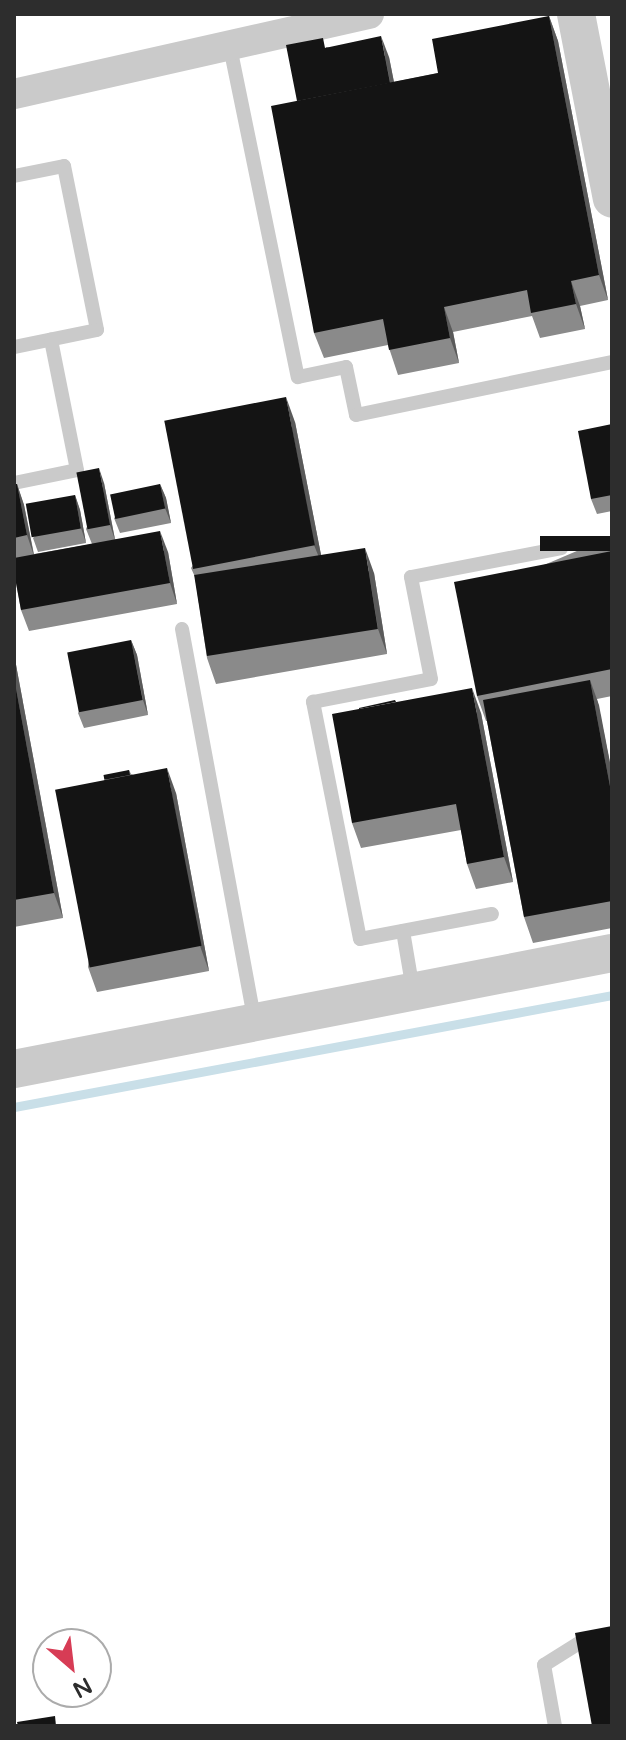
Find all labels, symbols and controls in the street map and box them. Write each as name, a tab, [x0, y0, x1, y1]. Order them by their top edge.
north arrow	[32, 1628, 112, 1708]
text: N	[68, 1672, 96, 1703]

